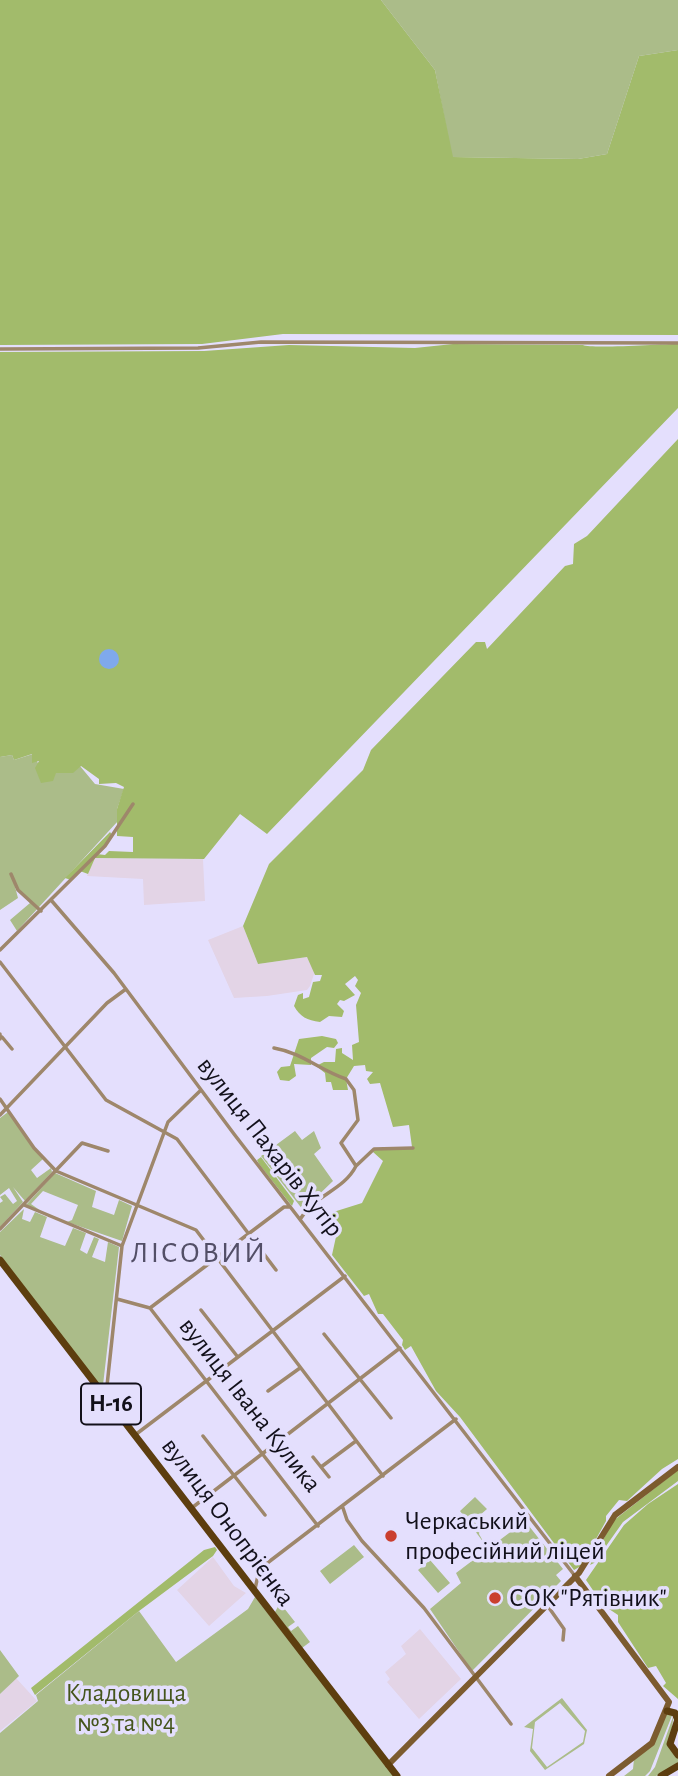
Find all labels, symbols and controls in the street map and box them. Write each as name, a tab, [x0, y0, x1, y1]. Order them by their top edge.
street label: вулиця Пахарів Хутір	[190, 1051, 350, 1243]
district label: ЛІСОВИЙ	[132, 1235, 266, 1271]
street label: вулиця Івана Кулика	[172, 1311, 328, 1499]
road number: Н-16	[81, 1384, 141, 1424]
street label: вулиця Онопрієнка	[155, 1432, 301, 1612]
place label: Черкаський професійний ліцей	[405, 1505, 605, 1566]
marker: Черкаський професійний ліцей	[383, 1528, 399, 1544]
place label: СОК "Рятівник"	[509, 1582, 667, 1614]
marker: СОК "Рятівник"	[487, 1590, 503, 1606]
park label: Кладовища №3 та №4	[66, 1677, 186, 1738]

